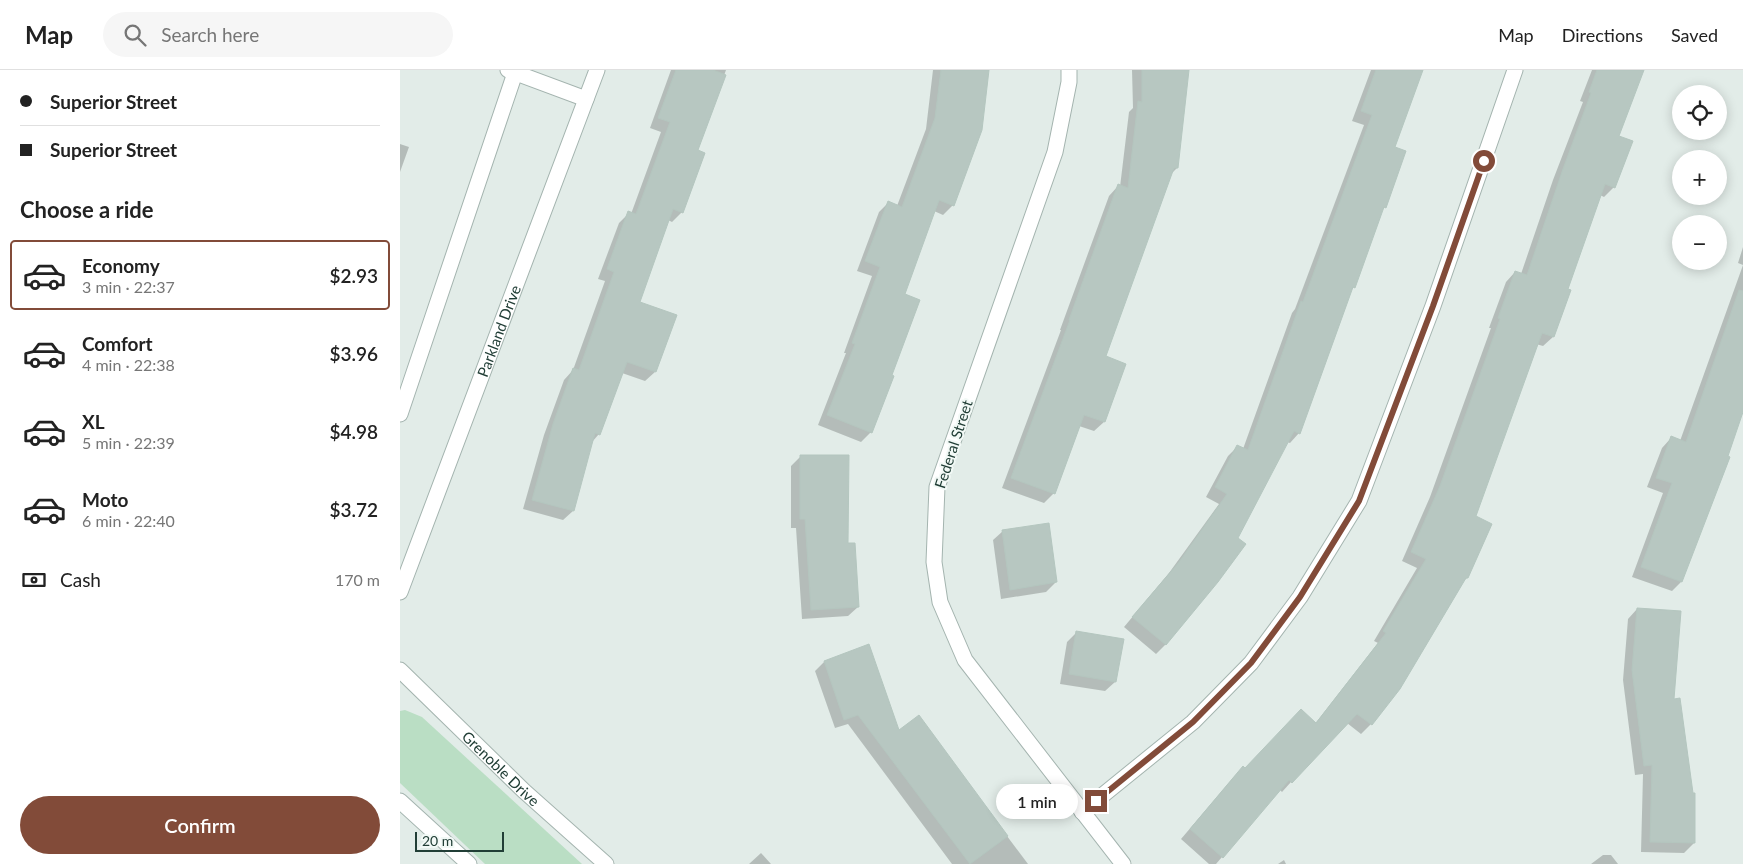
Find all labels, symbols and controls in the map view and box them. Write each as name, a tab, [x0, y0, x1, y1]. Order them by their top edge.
search box	[103, 12, 453, 57]
text: Map	[25, 20, 73, 49]
icon: search	[121, 21, 149, 49]
text: Search here	[161, 23, 259, 46]
text: Map	[1498, 24, 1534, 46]
text: Directions	[1562, 24, 1643, 46]
text: Saved	[1671, 24, 1718, 46]
map controls	[1672, 85, 1727, 270]
button: locate	[1672, 85, 1727, 140]
text: Superior Street	[50, 90, 177, 113]
text: Superior Street	[50, 138, 177, 161]
route start	[1473, 150, 1495, 172]
button: +	[1672, 150, 1727, 205]
text: Choose a ride	[20, 196, 154, 223]
button: −	[1672, 215, 1727, 270]
icon: car	[22, 253, 67, 298]
text: Economy	[82, 254, 160, 277]
text: $2.93	[329, 264, 378, 287]
text: 3 min · 22:37	[82, 277, 175, 296]
street label: Parkland Drive	[473, 282, 524, 379]
icon: car	[22, 331, 67, 376]
text: Comfort	[82, 332, 153, 355]
text: $3.96	[329, 342, 378, 365]
text: 4 min · 22:38	[82, 355, 175, 374]
street label: Federal Street	[930, 397, 976, 490]
icon: car	[22, 409, 67, 454]
text: XL	[82, 410, 105, 433]
text: $4.98	[329, 420, 378, 443]
text: 5 min · 22:39	[82, 433, 175, 452]
icon: car	[22, 487, 67, 532]
text: Moto	[82, 488, 128, 511]
text: $3.72	[329, 498, 378, 521]
text: 6 min · 22:40	[82, 511, 175, 530]
icon: cash	[20, 566, 48, 594]
text: Cash	[60, 568, 101, 591]
text: 170 m	[335, 570, 380, 589]
street label: Grenoble Drive	[459, 727, 543, 810]
callout: 1 min	[996, 784, 1078, 818]
route end	[1085, 790, 1107, 812]
text: 1 min	[1017, 792, 1057, 811]
button: Confirm	[20, 796, 380, 854]
scale bar	[415, 829, 504, 852]
text: 20 m	[422, 832, 453, 849]

